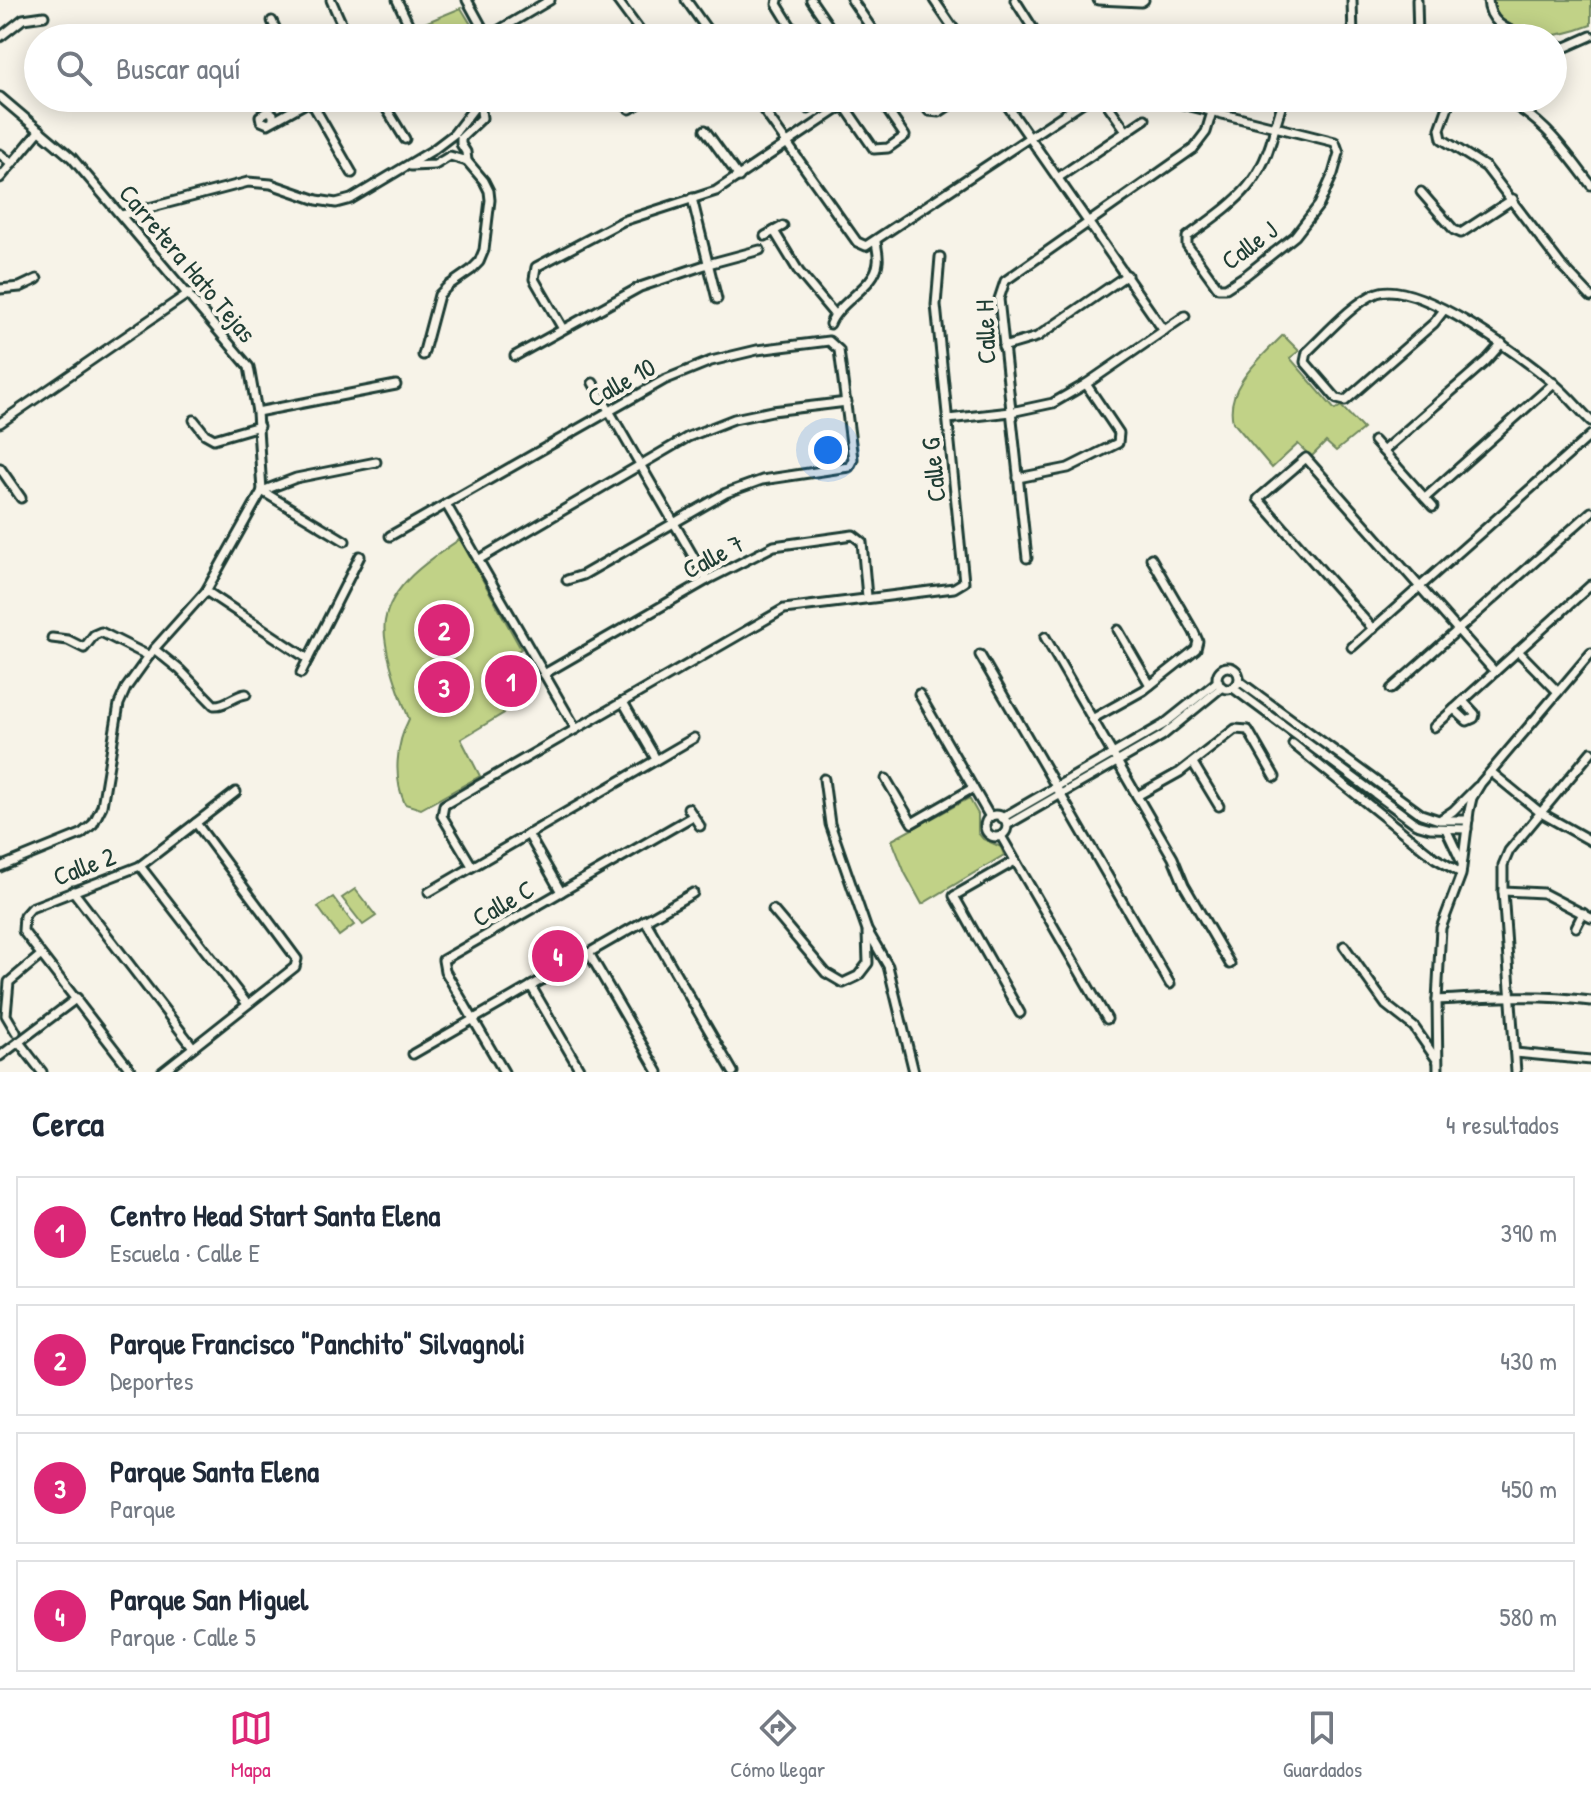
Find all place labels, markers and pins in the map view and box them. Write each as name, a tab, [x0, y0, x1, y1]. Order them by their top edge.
pin: 2	[418, 600, 470, 660]
pin: 1	[485, 651, 537, 711]
pin: 3	[418, 657, 470, 717]
pin: 4	[532, 926, 584, 986]

